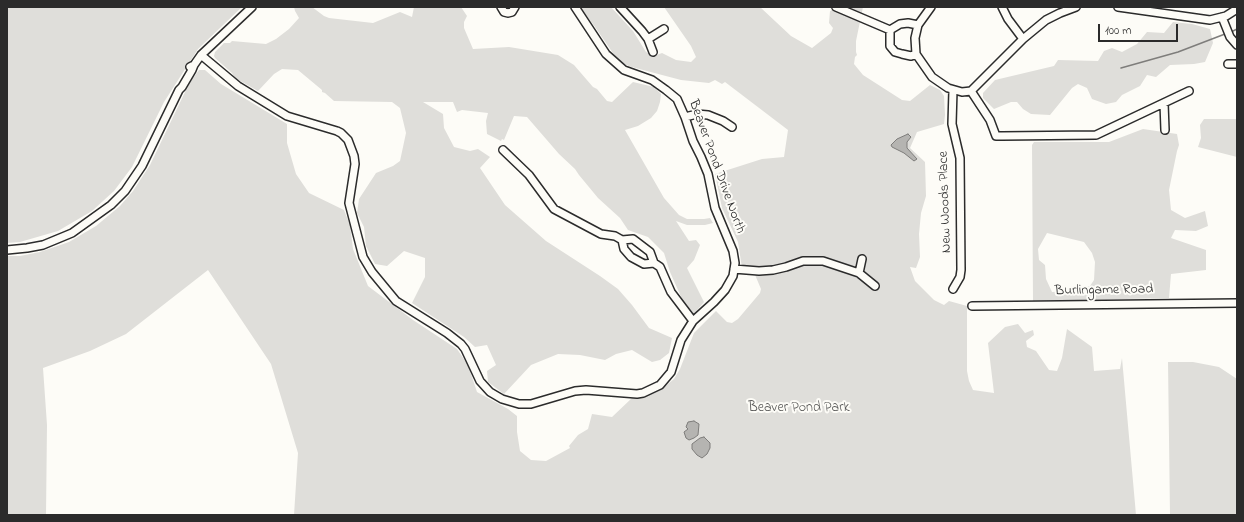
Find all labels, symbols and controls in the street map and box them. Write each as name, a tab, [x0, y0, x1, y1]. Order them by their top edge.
scale bar	[1100, 16, 1180, 42]
text: 100 m	[1105, 22, 1132, 40]
street label: Beaver Pond Drive North	[684, 98, 748, 236]
street label: New Woods Place	[936, 151, 956, 253]
street label: Burlingame Road	[1055, 282, 1153, 300]
park label: Beaver Pond Park	[748, 401, 850, 417]

